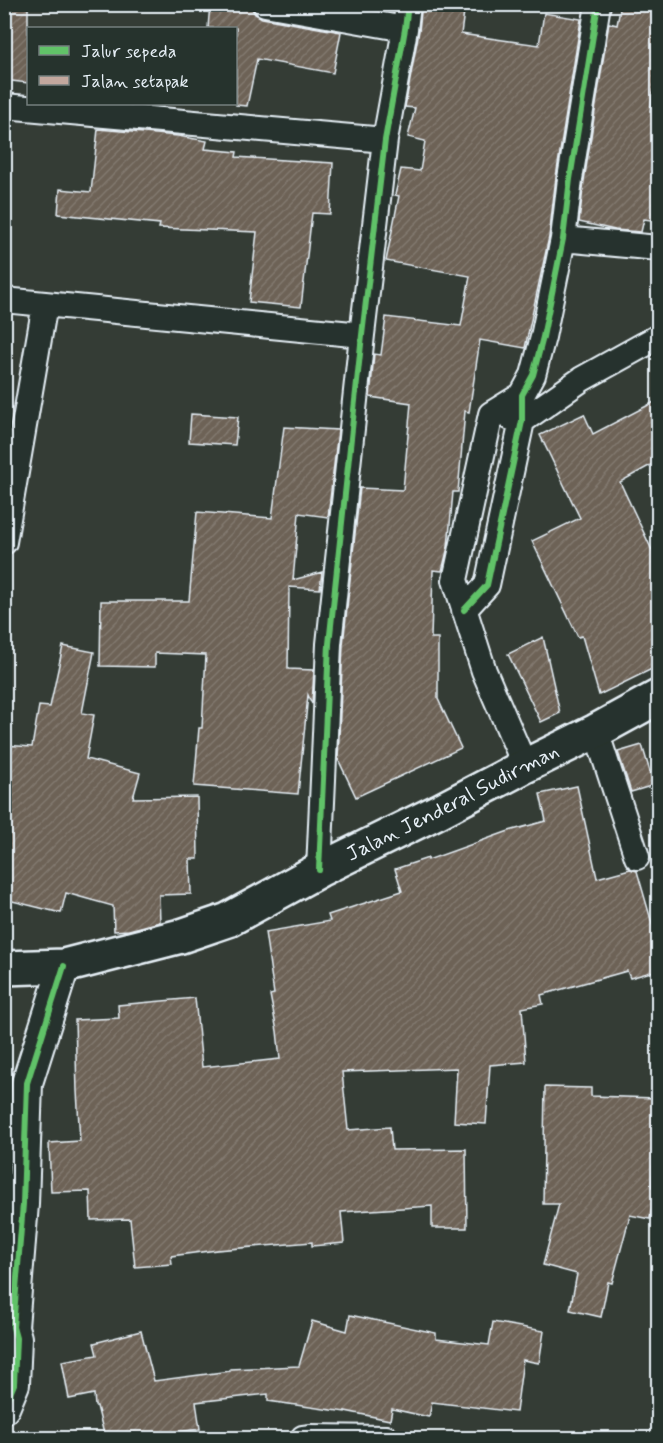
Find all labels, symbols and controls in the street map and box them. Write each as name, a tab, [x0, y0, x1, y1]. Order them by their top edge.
legend	[27, 27, 237, 105]
text: Jalur sepeda	[81, 40, 177, 64]
text: Jalan setapak	[81, 70, 189, 94]
street label: Jalan Jenderal Sudirman	[342, 737, 564, 868]

